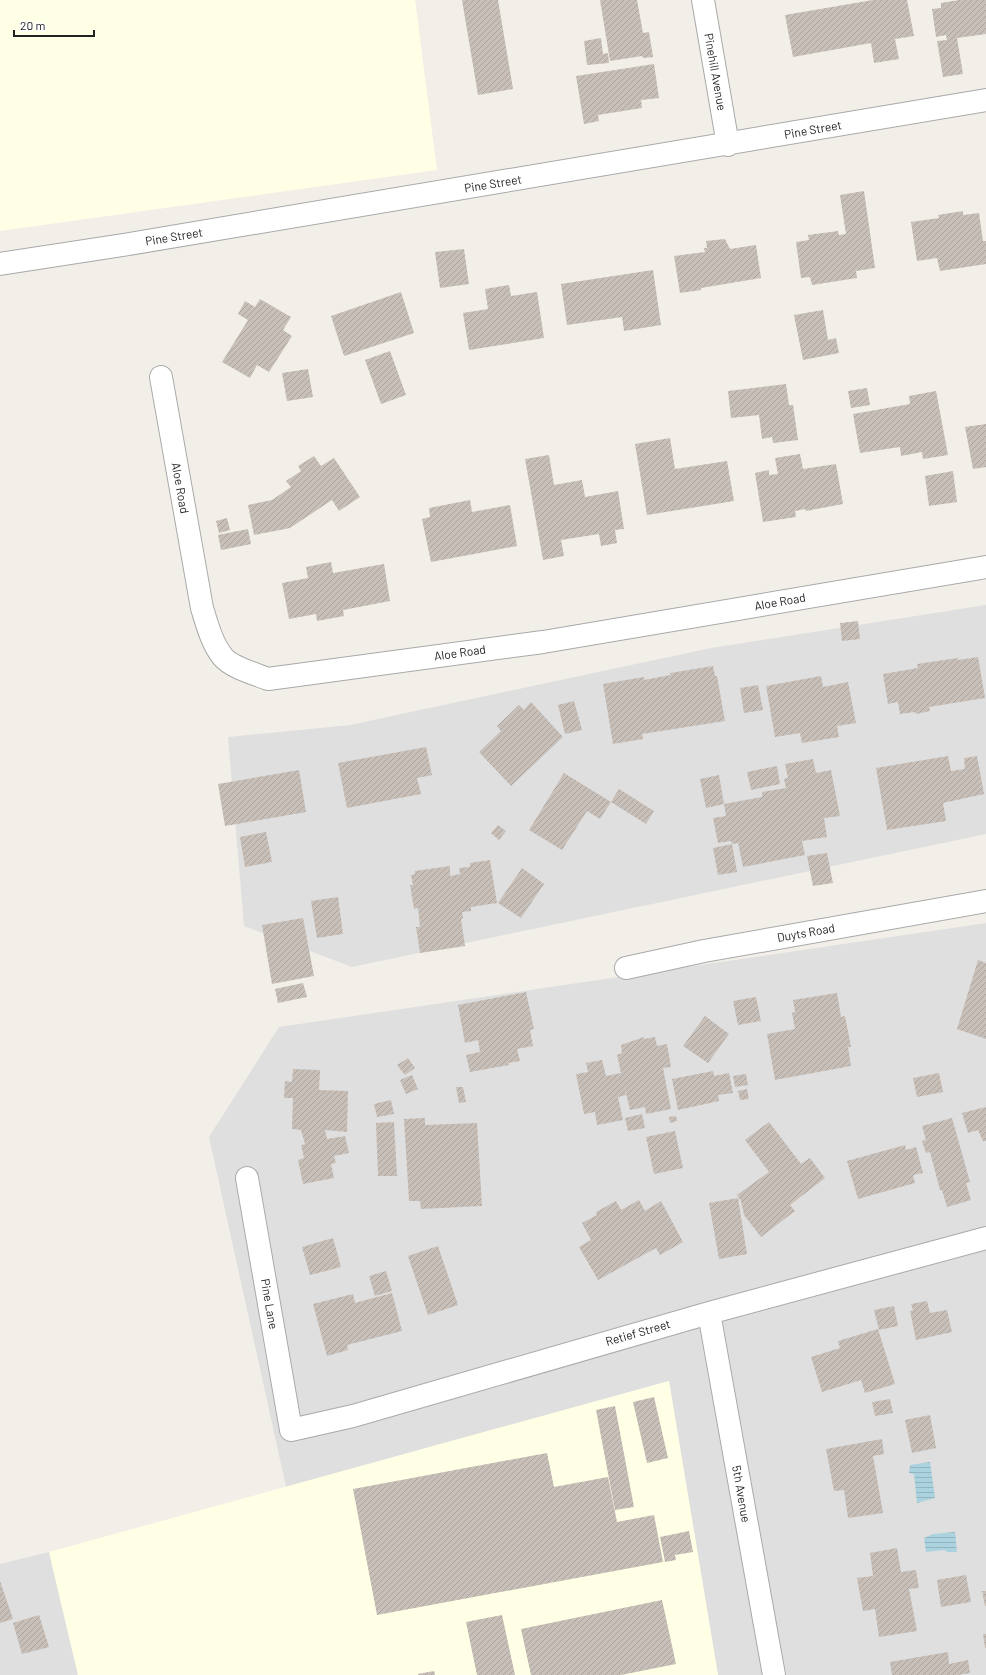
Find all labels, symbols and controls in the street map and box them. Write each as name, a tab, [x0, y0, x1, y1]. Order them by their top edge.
scale bar	[14, 12, 94, 38]
text: 20 m	[20, 18, 46, 32]
street label: Pinehill Avenue	[702, 32, 730, 112]
street label: Pine Street	[783, 117, 843, 141]
street label: Pine Street	[463, 172, 523, 194]
street label: Pine Street	[144, 225, 204, 247]
street label: Aloe Road	[170, 461, 192, 515]
street label: Aloe Road	[753, 590, 807, 612]
street label: Aloe Road	[433, 641, 487, 663]
street label: Duyts Road	[776, 920, 836, 944]
street label: Pine Lane	[259, 1277, 281, 1330]
street label: Retief Street	[604, 1316, 672, 1348]
street label: 5th Avenue	[730, 1464, 754, 1523]

